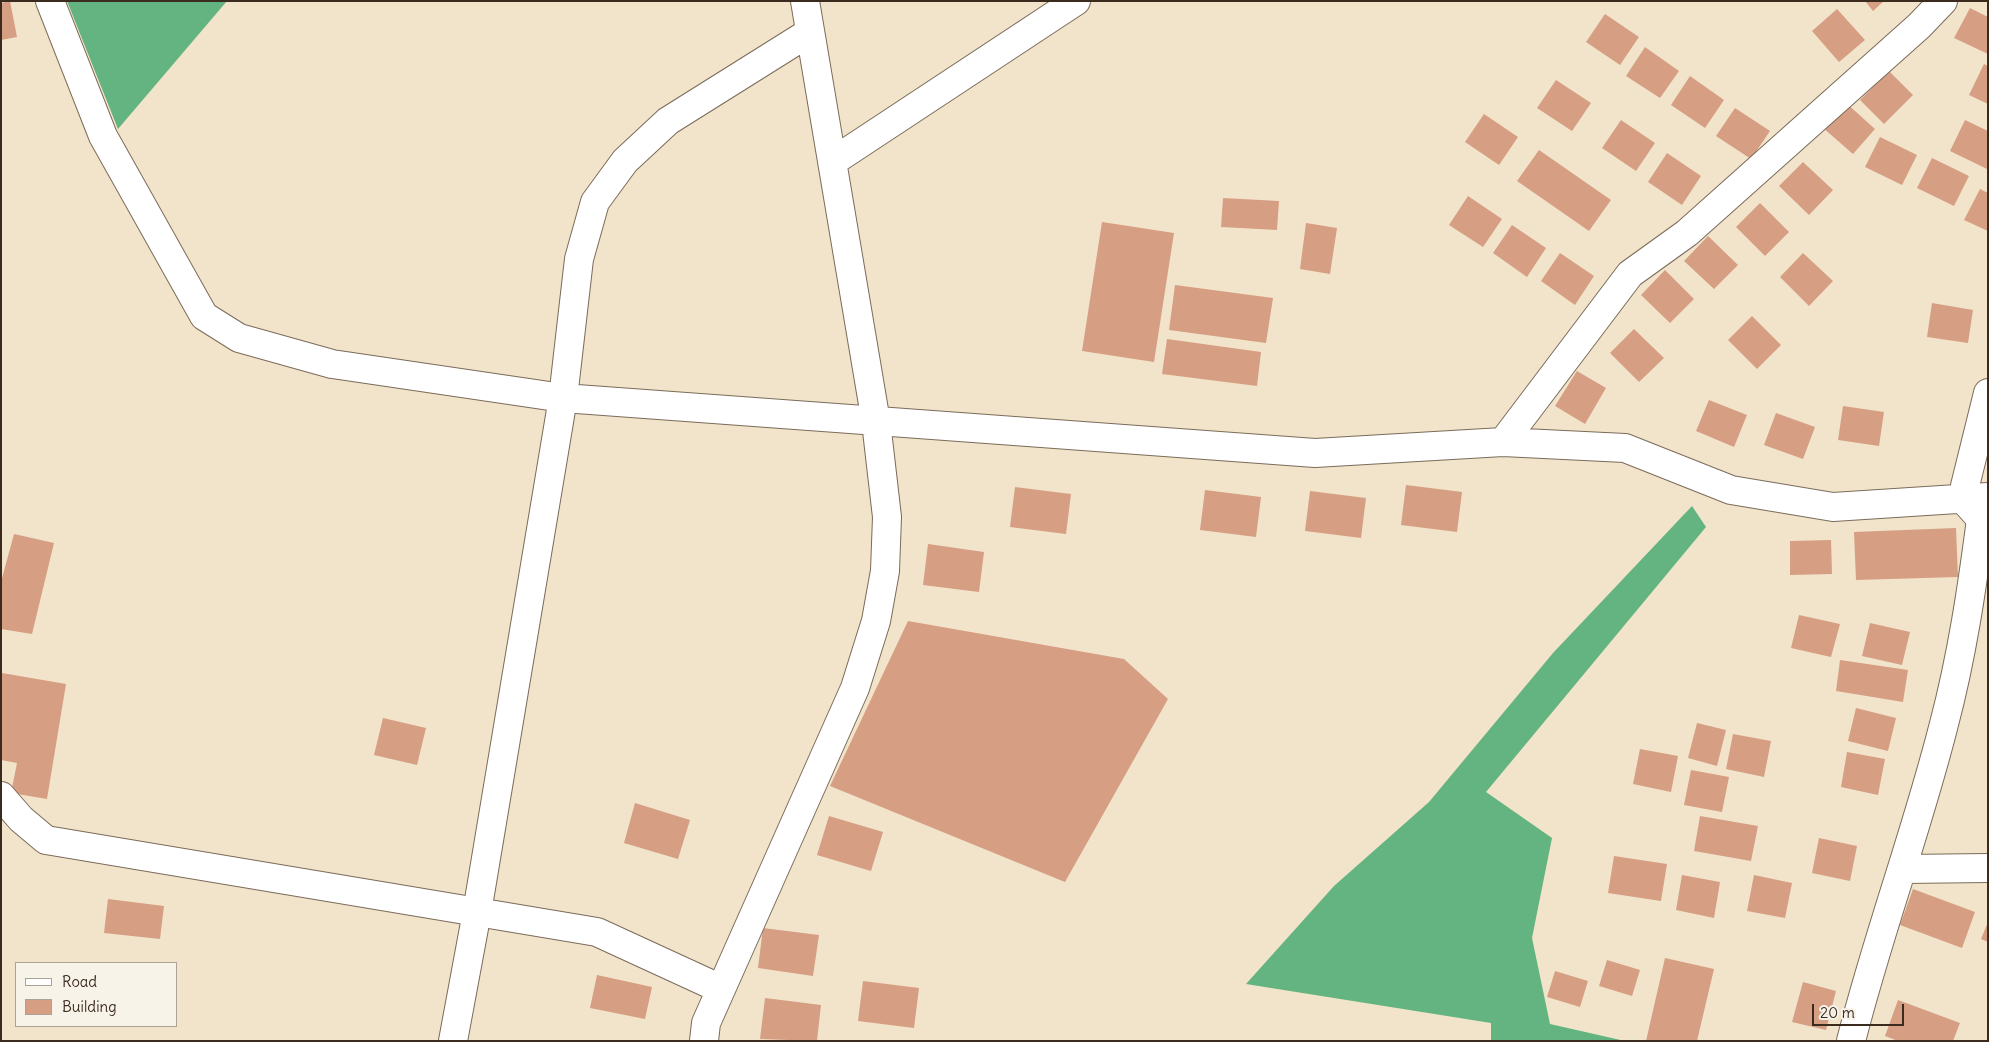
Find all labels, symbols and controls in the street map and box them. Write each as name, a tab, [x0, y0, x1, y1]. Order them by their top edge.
legend	[15, 962, 178, 1027]
text: Road	[62, 972, 97, 991]
scale bar	[1814, 994, 1906, 1026]
text: Building	[62, 997, 117, 1016]
text: 20 m	[1820, 1003, 1855, 1022]

